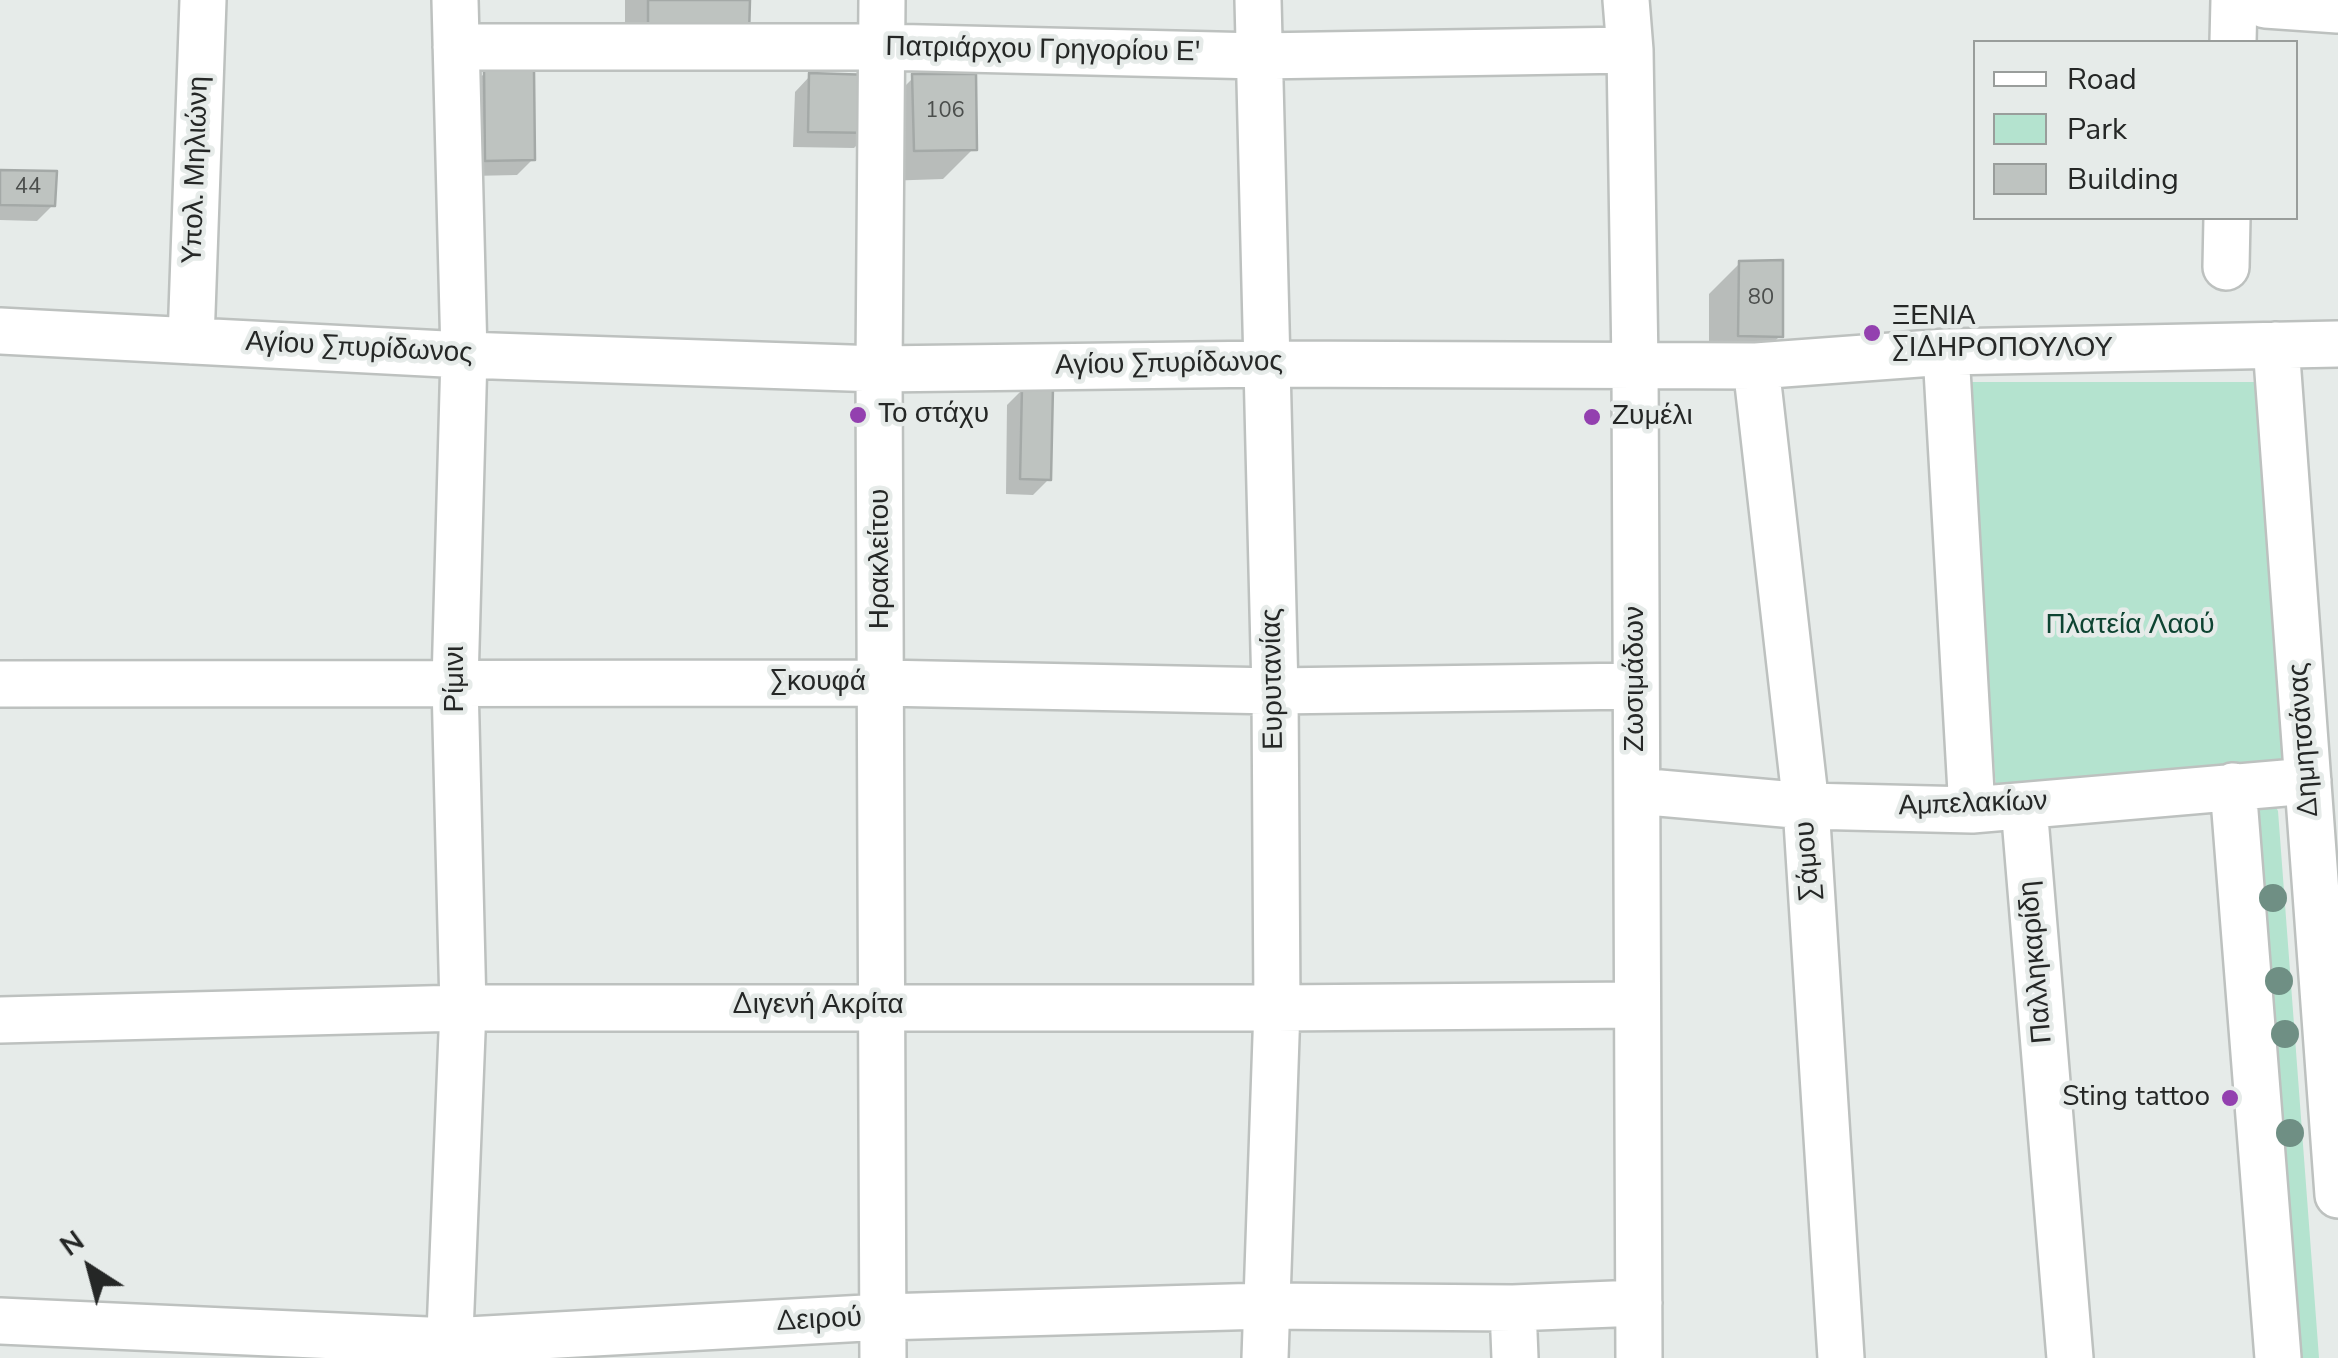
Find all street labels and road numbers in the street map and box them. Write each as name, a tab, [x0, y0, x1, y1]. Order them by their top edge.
street label: Πατριάρχου Γρηγορίου Ε'	[885, 31, 1201, 71]
street label: Υπολ. Μηλιώνη	[177, 75, 217, 265]
street label: Αγίου Σπυρίδωνος	[244, 326, 474, 372]
street label: Αγίου Σπυρίδωνος	[1055, 346, 1283, 384]
street label: Ηρακλείτου	[864, 489, 898, 629]
street label: Ζωσιμάδων	[1619, 606, 1653, 752]
street label: Ευρυτανίας	[1256, 608, 1292, 750]
street label: Ρίμινι	[439, 645, 473, 713]
street label: Δημητσάνας	[2283, 661, 2327, 819]
street label: Σκουφά	[770, 666, 866, 700]
street label: Αμπελακίων	[1898, 786, 2048, 824]
street label: Σάμου	[1789, 820, 1829, 902]
street label: Παλληκαρίδη	[2013, 879, 2061, 1045]
street label: Διγενή Ακρίτα	[732, 989, 904, 1023]
street label: Δειρού	[775, 1302, 863, 1340]

